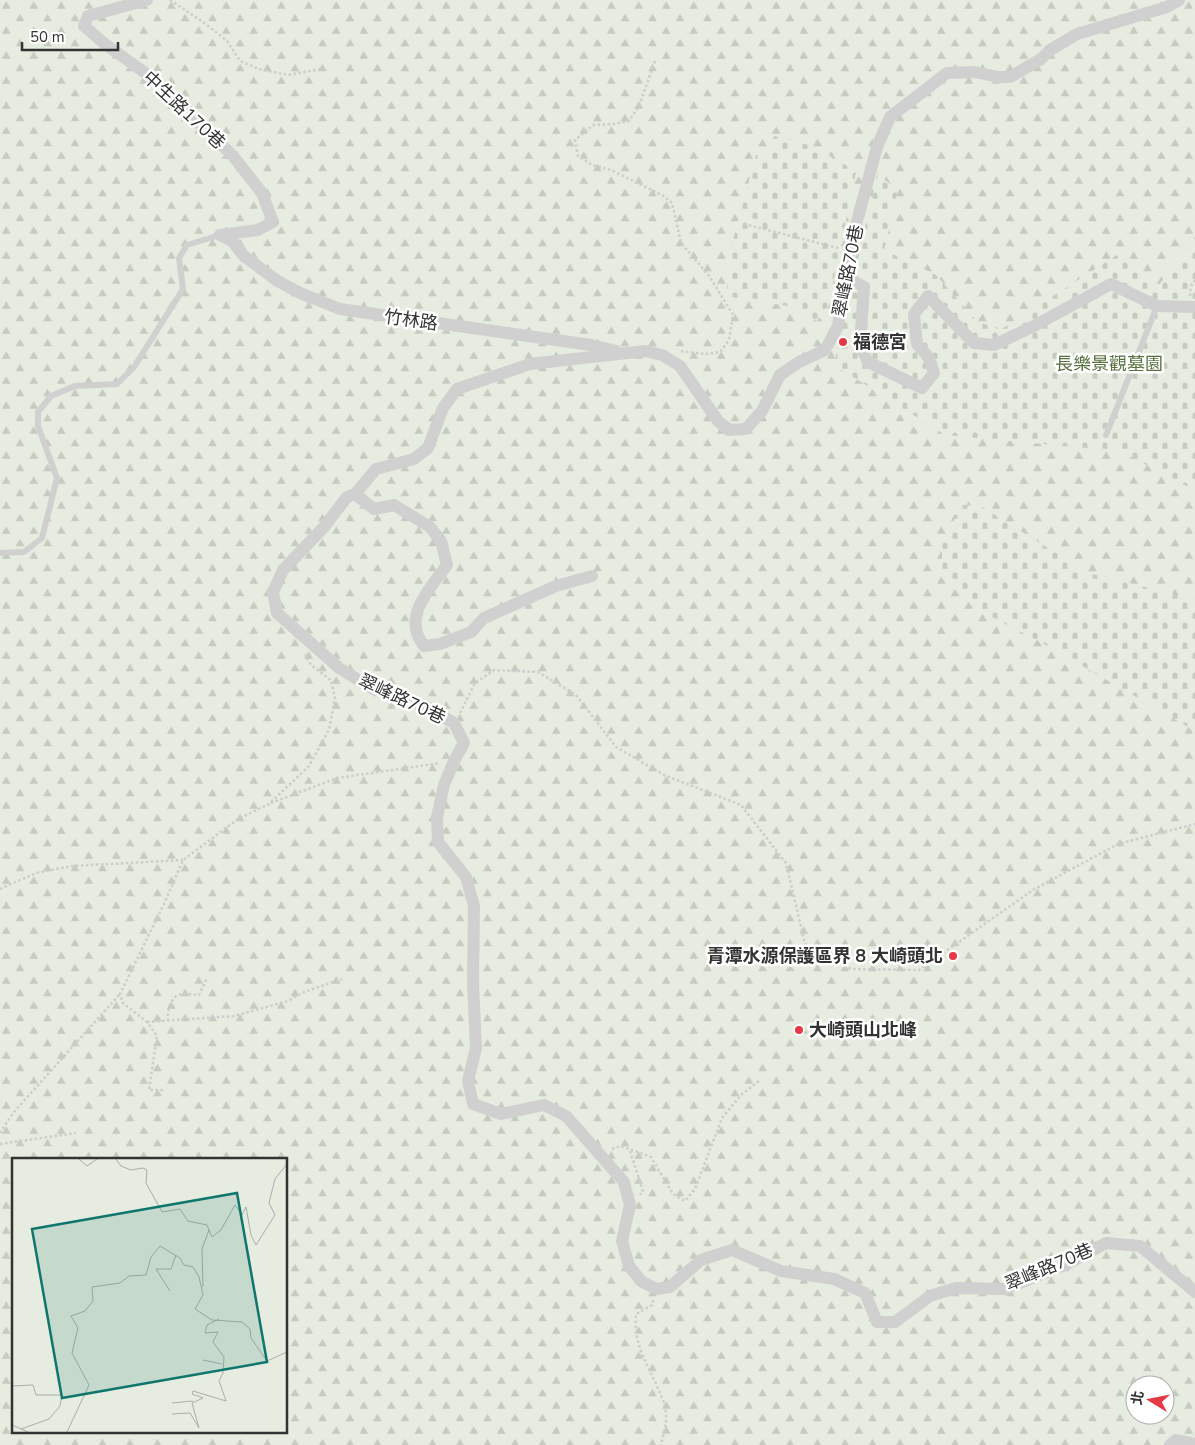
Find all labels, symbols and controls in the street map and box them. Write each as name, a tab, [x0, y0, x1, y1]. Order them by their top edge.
scale bar	[22, 20, 119, 52]
text: 50 m	[30, 27, 65, 47]
street label: 中生路170巷	[138, 66, 230, 154]
street label: 翠峰路70巷	[827, 223, 869, 319]
street label: 竹林路	[383, 304, 439, 336]
place label: 福德宮	[853, 330, 907, 354]
marker: 福德宮	[837, 336, 849, 348]
park label: 長樂景觀墓園	[1055, 352, 1163, 376]
street label: 翠峰路70巷	[355, 668, 449, 730]
place label: 青潭水源保護區界 8 大崎頭北	[706, 944, 943, 968]
marker: 青潭水源保護區界 8 大崎頭北	[947, 950, 959, 962]
place label: 大崎頭山北峰	[809, 1018, 917, 1042]
marker: 大崎頭山北峰	[793, 1024, 805, 1036]
inset map	[12, 1158, 288, 1432]
street label: 翠峰路70巷	[1001, 1238, 1097, 1296]
north arrow	[1125, 1375, 1175, 1425]
text: 北	[1127, 1389, 1148, 1406]

